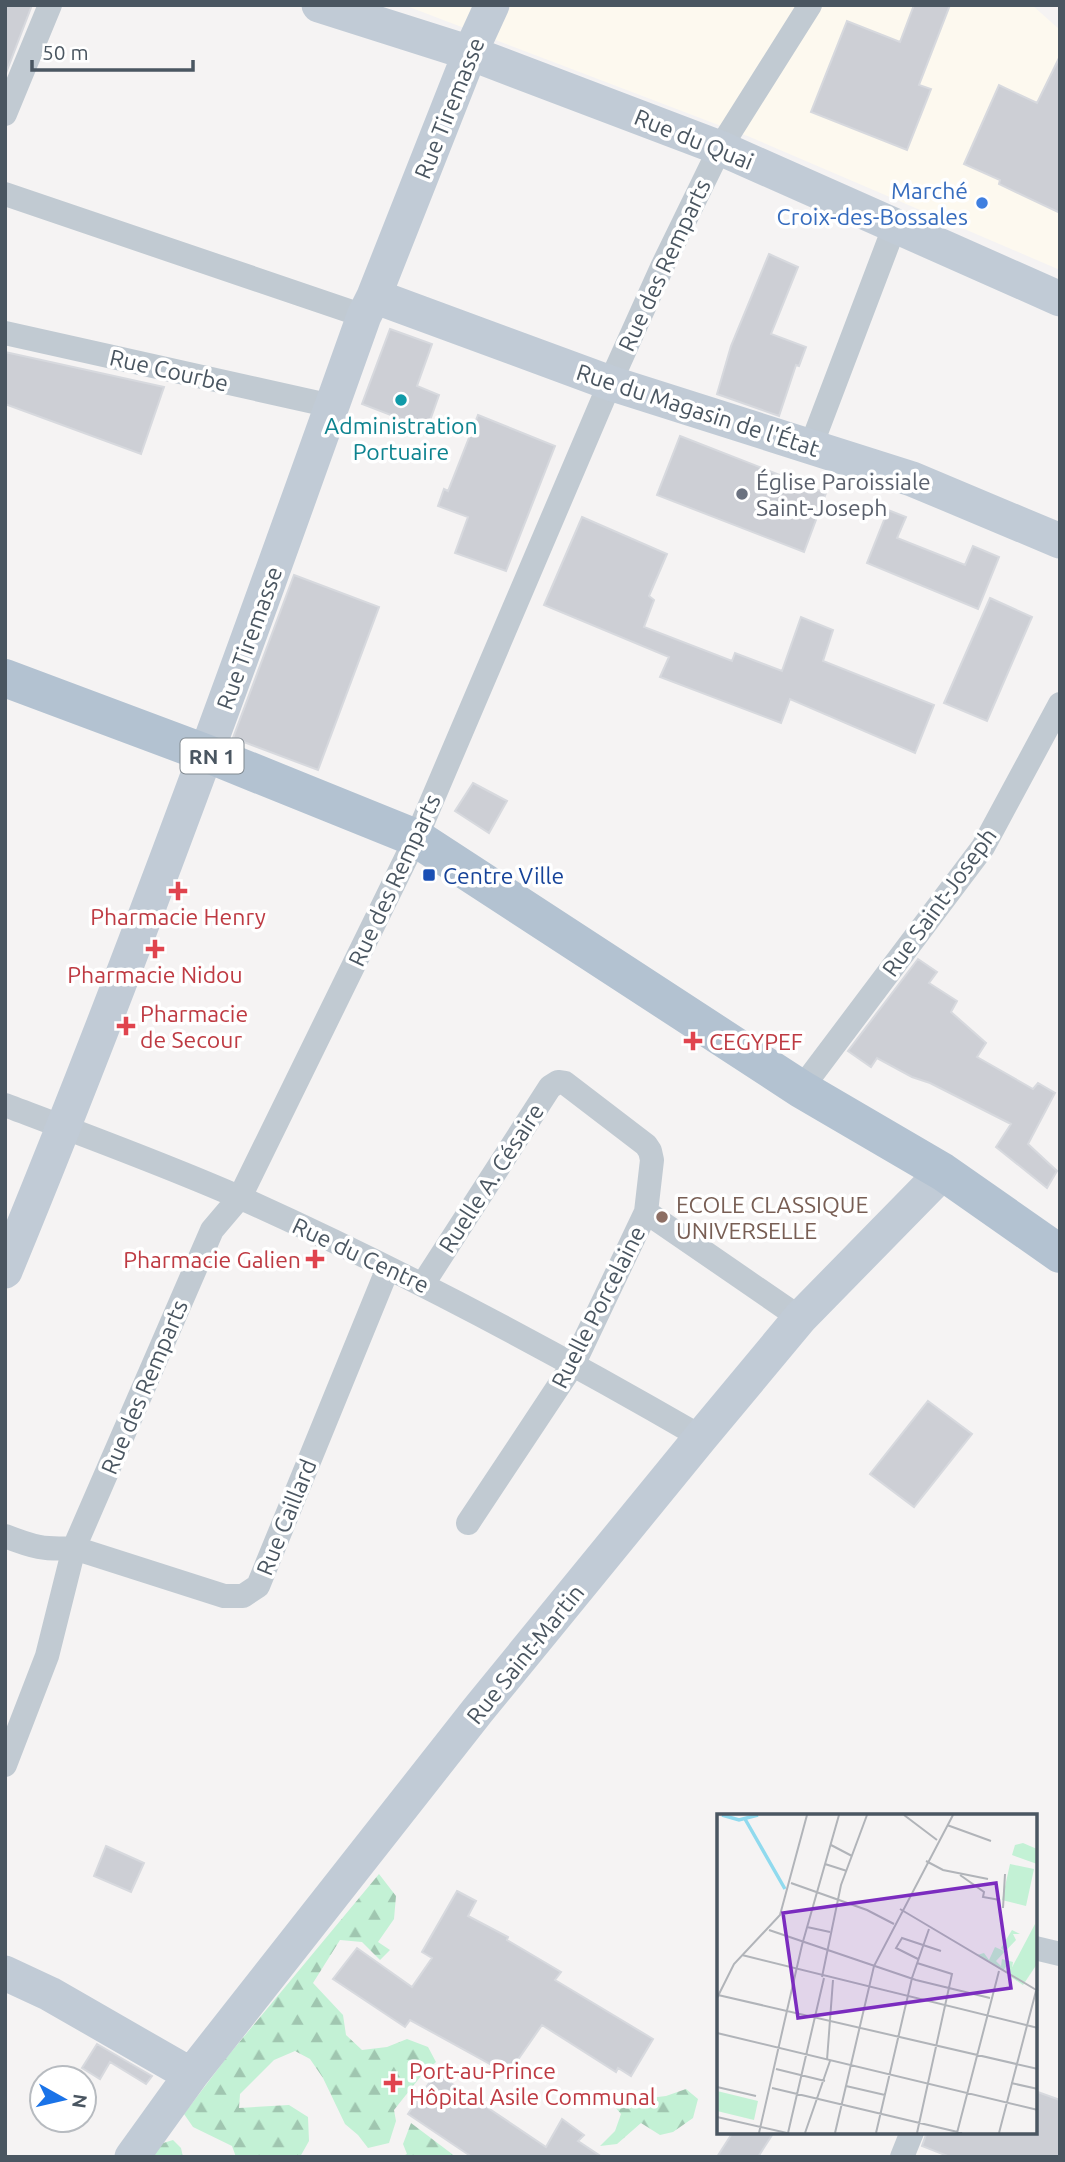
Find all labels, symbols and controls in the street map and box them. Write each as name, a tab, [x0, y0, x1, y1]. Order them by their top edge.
scale bar	[32, 28, 192, 72]
street label: Rue Tiremasse	[409, 34, 489, 182]
text: 50 m	[42, 40, 89, 64]
street label: Rue du Quai	[631, 104, 757, 174]
street label: Rue des Remparts	[613, 175, 715, 355]
place label: Marché Croix-des-Bossales	[777, 178, 968, 229]
marker: Marché Croix-des-Bossales	[974, 195, 990, 211]
street label: Rue Courbe	[107, 344, 231, 396]
street label: Rue du Magasin de l'État	[573, 358, 823, 461]
marker: Administration Portuaire	[393, 392, 409, 408]
place label: Administration Portuaire	[324, 413, 478, 464]
place label: Église Paroissiale Saint-Joseph	[756, 468, 931, 520]
marker: Église Paroissiale Saint-Joseph	[734, 486, 750, 502]
street label: Rue Tiremasse	[212, 563, 286, 713]
road number: RN 1	[180, 738, 244, 774]
street label: Rue des Remparts	[343, 790, 445, 970]
street label: Rue Saint-Joseph	[877, 823, 1001, 981]
place label: Centre Ville	[443, 863, 564, 888]
marker: Centre Ville	[421, 867, 437, 883]
marker: Pharmacie Henry	[170, 883, 186, 899]
place label: Pharmacie Henry	[90, 904, 266, 929]
marker: Pharmacie Nidou	[147, 941, 163, 957]
place label: Pharmacie Nidou	[67, 962, 243, 987]
place label: Pharmacie de Secour	[140, 1001, 248, 1052]
marker: Pharmacie de Secour	[118, 1018, 134, 1034]
place label: CEGYPEF	[709, 1029, 803, 1054]
marker: CEGYPEF	[683, 1031, 703, 1051]
street label: Ruelle A. Césaire	[434, 1099, 548, 1257]
place label: ECOLE CLASSIQUE UNIVERSELLE	[676, 1192, 868, 1243]
marker: ECOLE CLASSIQUE UNIVERSELLE	[654, 1209, 670, 1225]
street label: Rue du Centre	[289, 1212, 433, 1298]
street label: Ruelle Porcelaine	[546, 1222, 650, 1392]
place label: Pharmacie Galien	[123, 1247, 301, 1272]
marker: Pharmacie Galien	[307, 1251, 323, 1267]
street label: Rue des Remparts	[96, 1296, 192, 1478]
street label: Rue Caillard	[251, 1455, 321, 1579]
street label: Rue Saint-Martin	[461, 1580, 589, 1728]
inset map	[717, 1814, 1037, 2134]
place label: Port-au-Prince Hôpital Asile Communal	[409, 2058, 656, 2109]
north arrow	[28, 2064, 98, 2134]
marker: Port-au-Prince Hôpital Asile Communal	[383, 2073, 403, 2093]
text: N	[68, 2093, 92, 2110]

